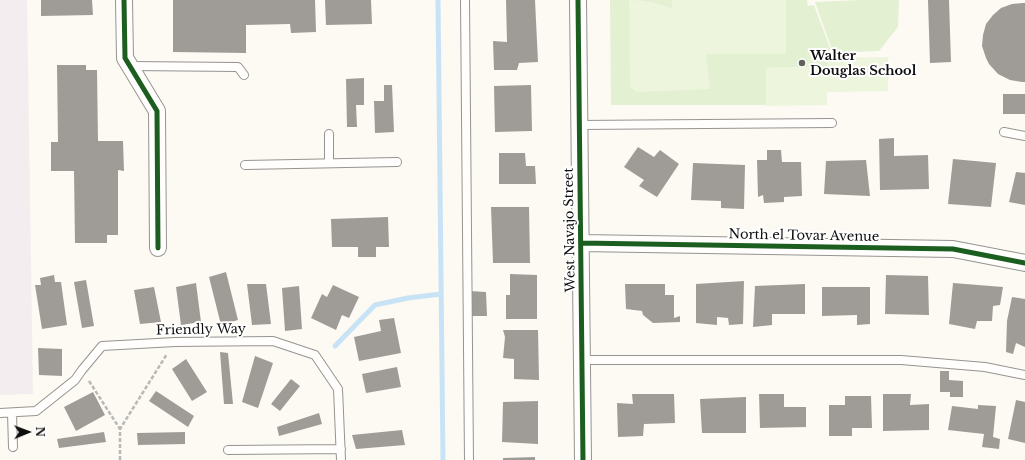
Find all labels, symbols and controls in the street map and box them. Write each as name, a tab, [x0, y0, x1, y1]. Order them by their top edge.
place label: Walter Douglas School	[810, 48, 916, 79]
marker: Walter Douglas School	[797, 58, 807, 68]
street label: West Navajo Street	[561, 167, 579, 293]
street label: North el Tovar Avenue	[729, 227, 879, 245]
street label: Friendly Way	[156, 321, 246, 339]
north arrow	[8, 412, 48, 452]
text: N	[33, 426, 47, 437]

